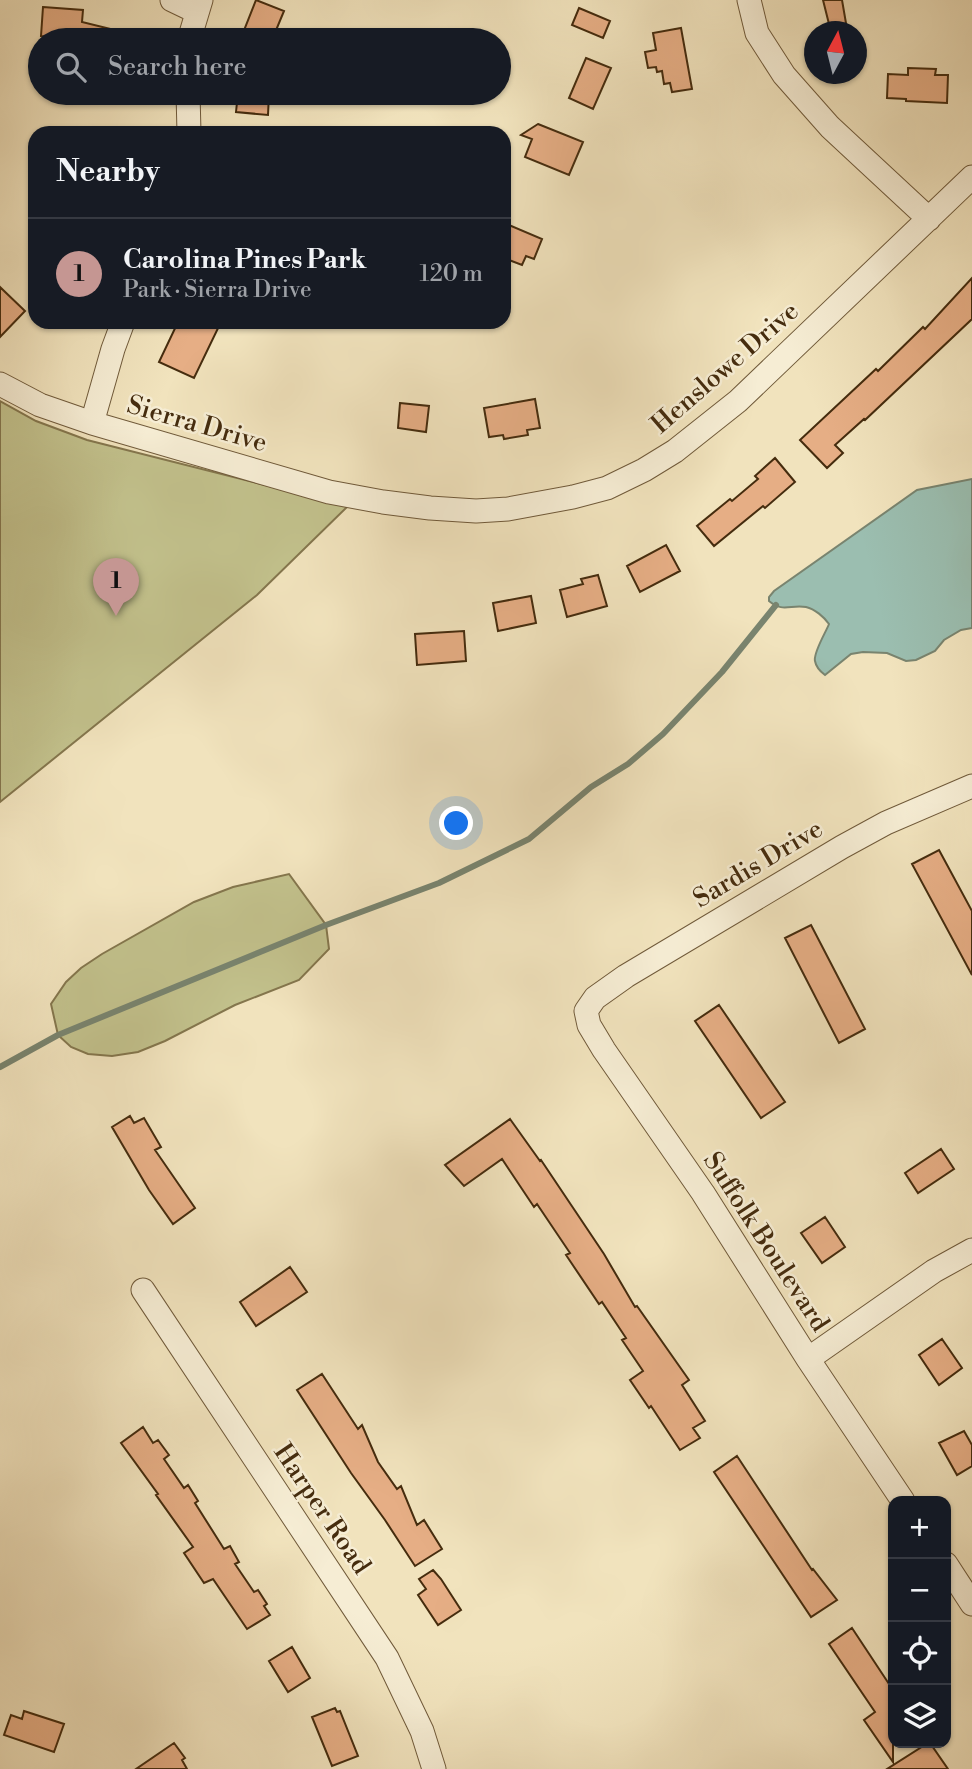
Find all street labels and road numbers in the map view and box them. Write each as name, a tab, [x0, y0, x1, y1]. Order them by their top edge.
street label: Henslowe Drive	[645, 295, 805, 441]
street label: Sierra Drive	[123, 389, 271, 459]
street label: Sardis Drive	[687, 813, 829, 915]
street label: Suffolk Boulevard	[696, 1146, 836, 1338]
street label: Harper Road	[267, 1437, 378, 1581]

